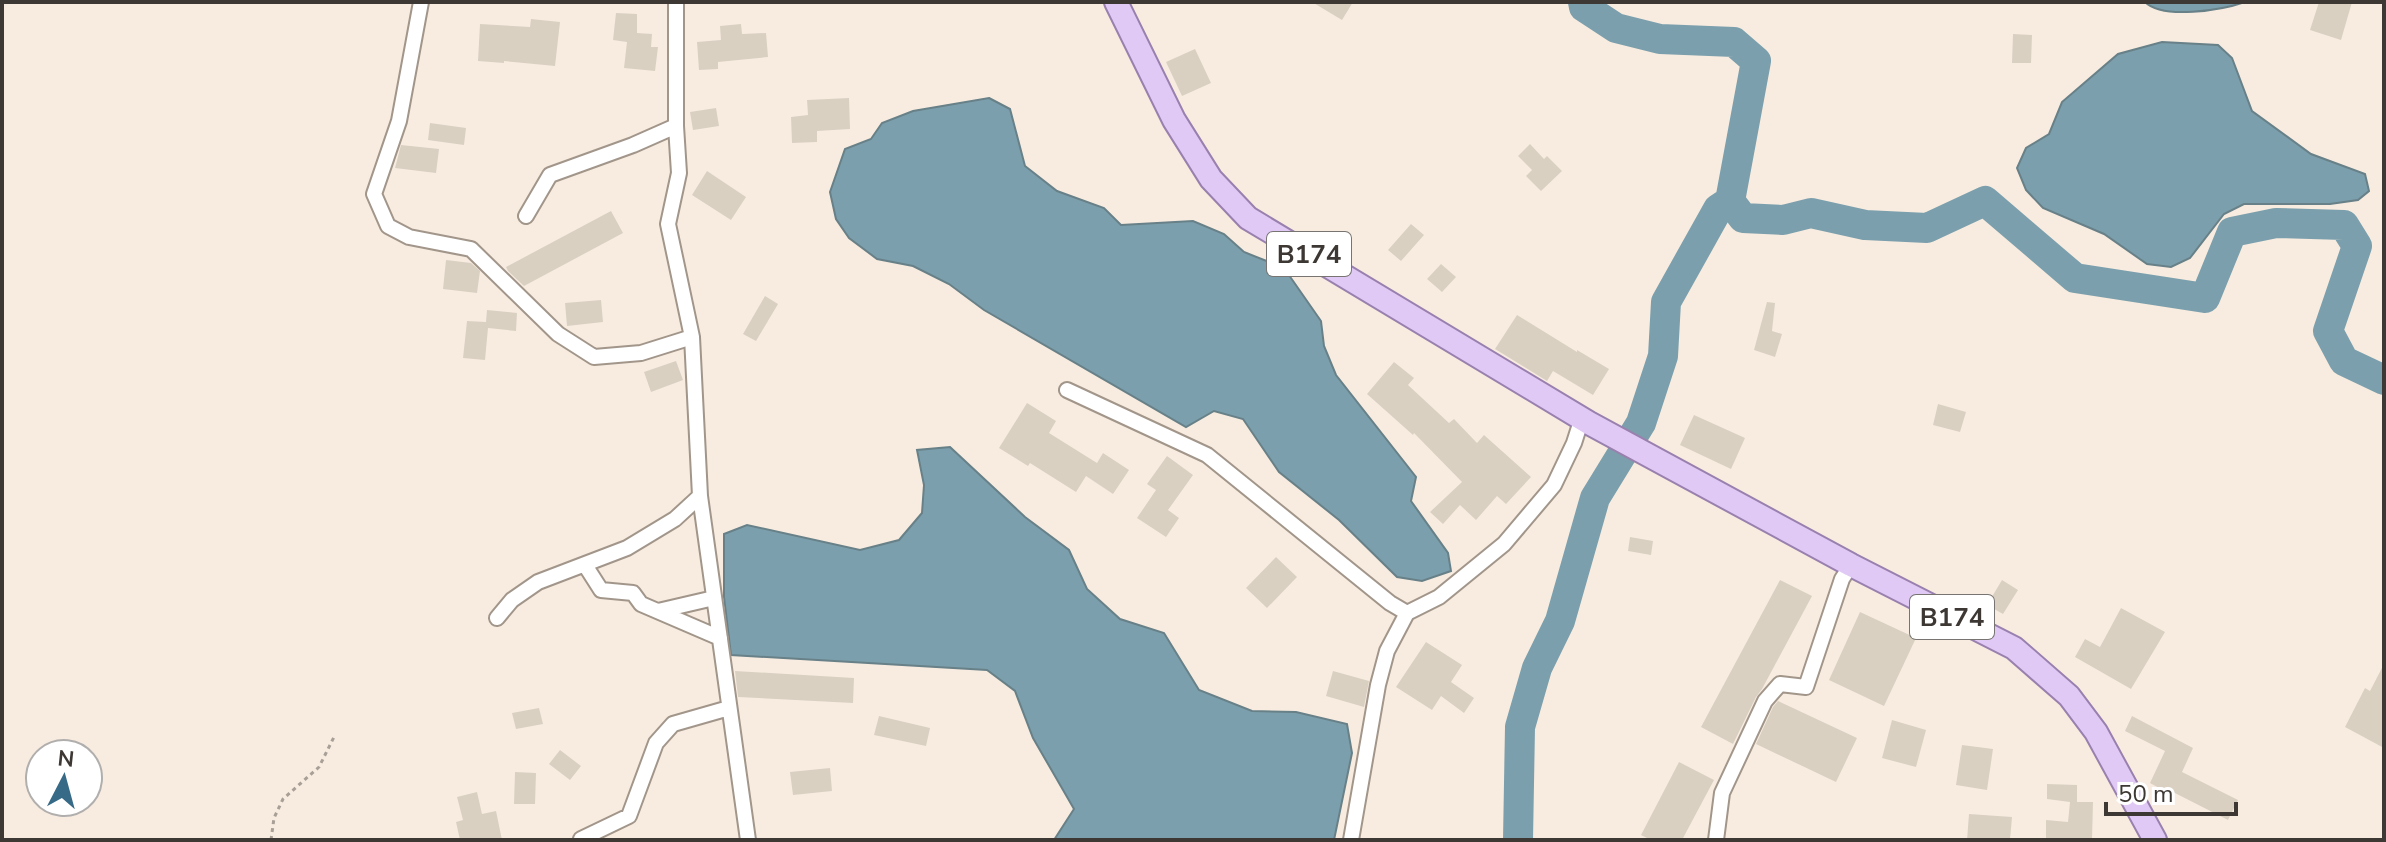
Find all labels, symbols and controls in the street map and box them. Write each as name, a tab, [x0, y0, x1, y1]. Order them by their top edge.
road number: B174	[1267, 232, 1351, 276]
road number: B174	[1910, 595, 1994, 639]
north arrow	[24, 738, 104, 818]
text: N	[56, 743, 76, 775]
scale bar	[2106, 766, 2236, 816]
text: 50 m	[2118, 778, 2174, 810]

